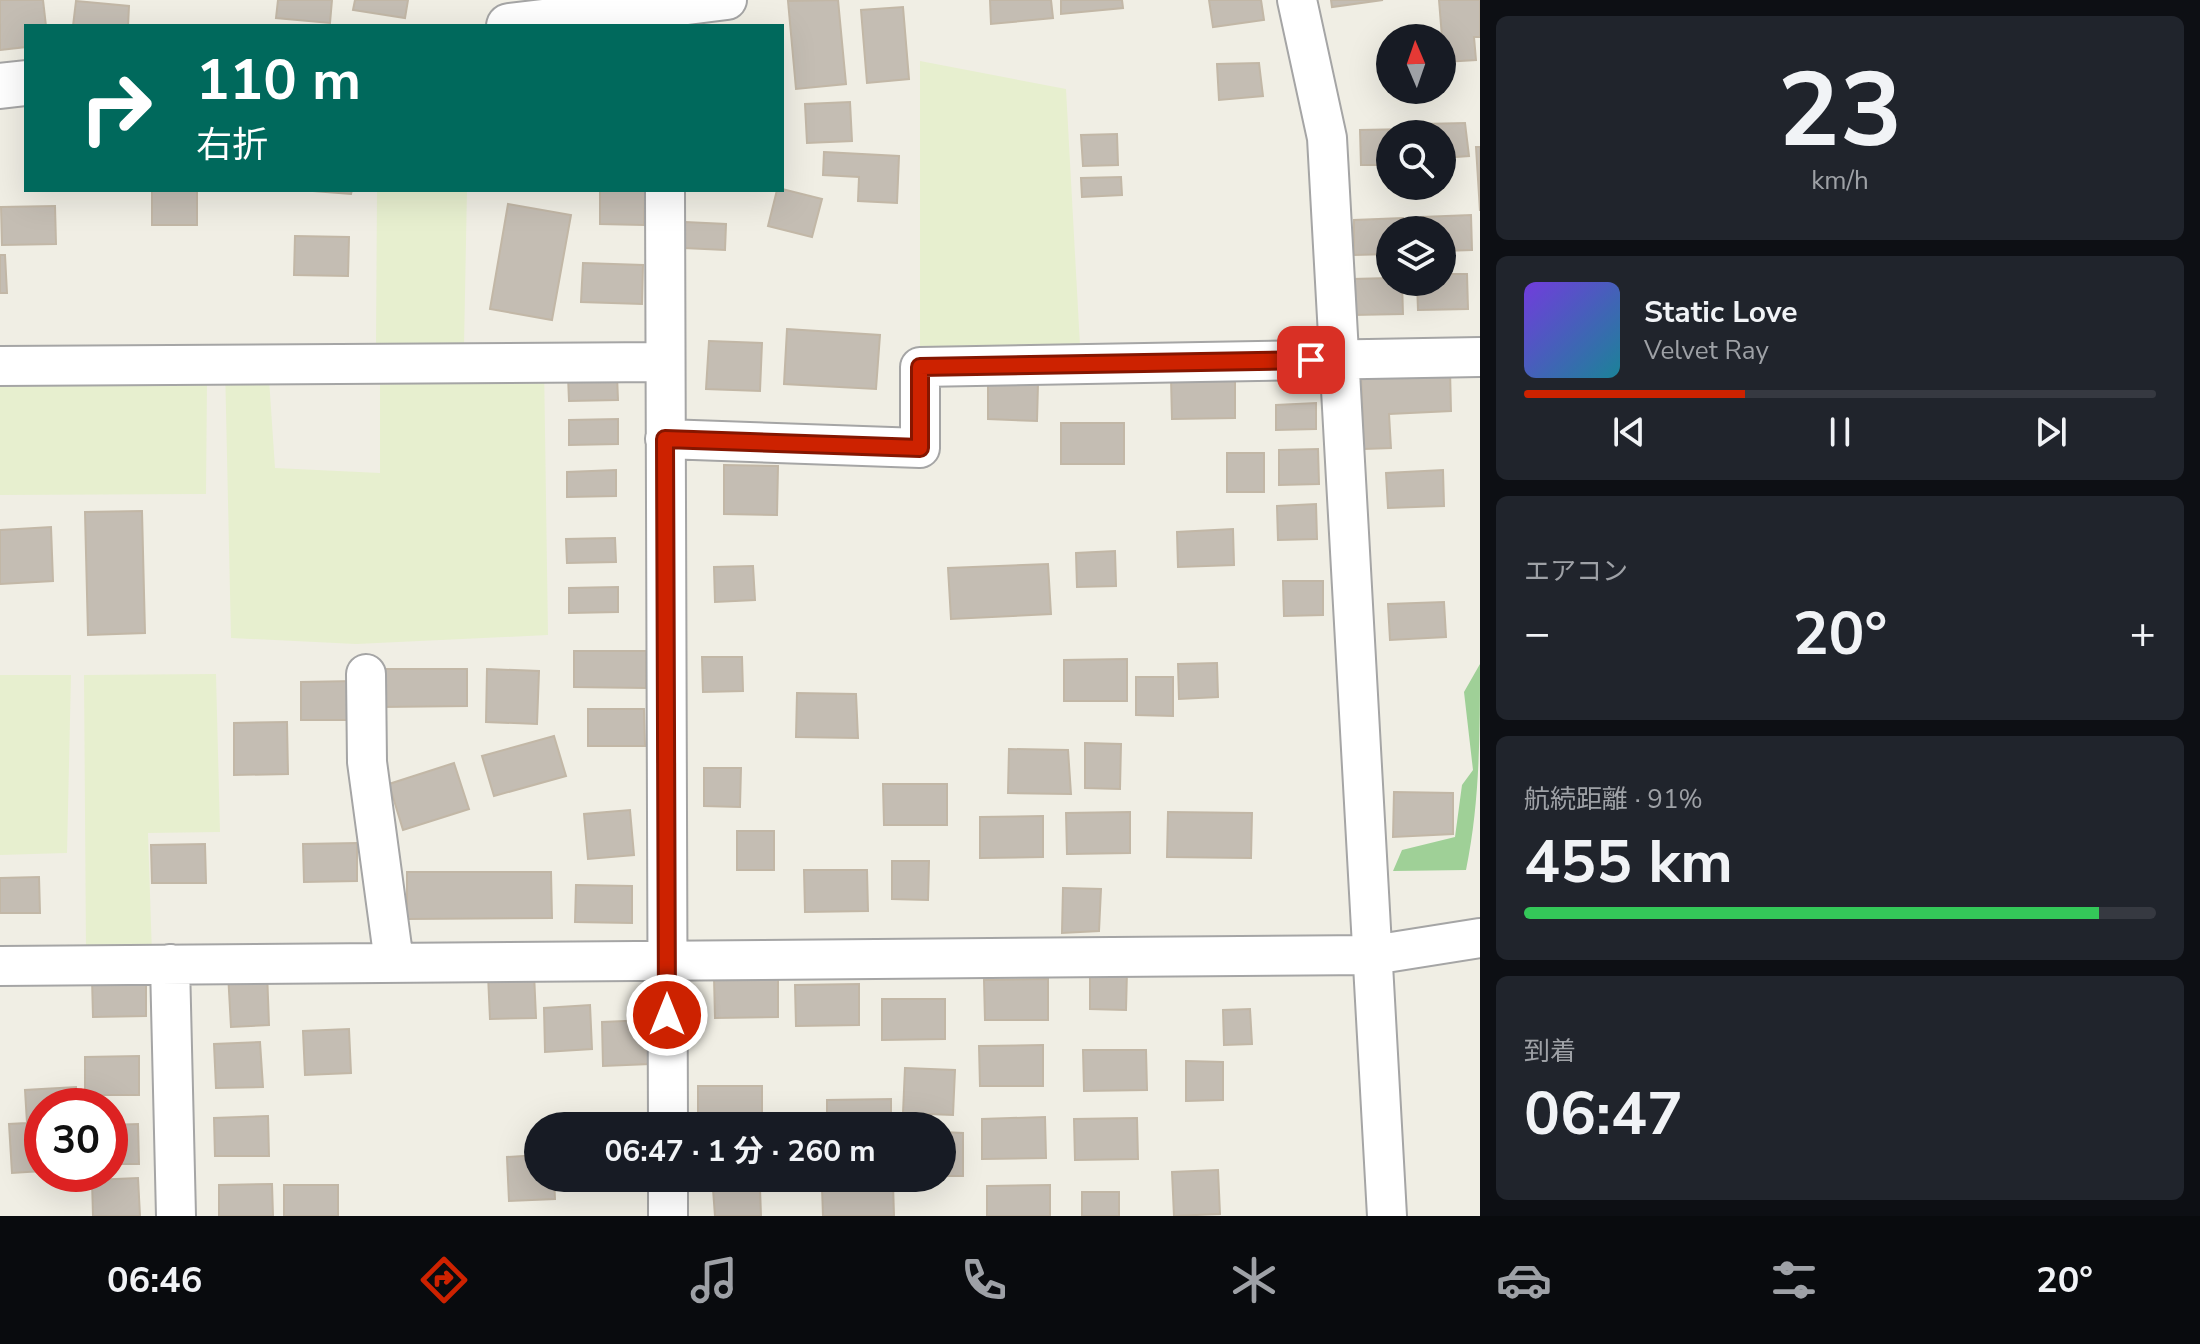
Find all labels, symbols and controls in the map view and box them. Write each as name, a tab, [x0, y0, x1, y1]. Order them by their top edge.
north arrow	[1376, 24, 1456, 104]
map controls	[1376, 24, 1456, 296]
text: 23	[1778, 40, 1902, 182]
text: 110 m	[196, 42, 361, 119]
icon: right	[64, 56, 168, 160]
button: search	[1376, 120, 1456, 200]
text: 右折	[196, 121, 268, 170]
text: km/h	[1811, 163, 1869, 198]
button: layers	[1376, 216, 1456, 296]
text: Static Love	[1644, 292, 1798, 333]
pin	[1277, 326, 1345, 394]
text: Velvet Ray	[1644, 333, 1769, 368]
icon: arrive	[1289, 338, 1333, 382]
icon: previous	[1607, 410, 1651, 454]
icon: pause	[1818, 410, 1862, 454]
icon: next	[2029, 410, 2073, 454]
text: エアコン	[1524, 554, 1628, 589]
text: 20°	[1793, 593, 1887, 675]
text: −	[1524, 604, 1550, 664]
text: +	[2130, 604, 2156, 664]
text: 航続距離 · 91%	[1524, 782, 1703, 817]
text: 455 km	[1524, 821, 1733, 903]
position arrow	[625, 973, 709, 1057]
text: 到着	[1524, 1034, 1576, 1069]
text: 06:47	[1524, 1073, 1683, 1155]
speed limit sign: 30	[24, 1088, 128, 1192]
text: 06:47 · 1 分 · 260 m	[604, 1131, 876, 1172]
icon: directions	[416, 1252, 472, 1308]
icon: music	[686, 1252, 742, 1308]
icon: phone	[956, 1252, 1012, 1308]
icon: climate	[1226, 1252, 1282, 1308]
icon: car	[1496, 1252, 1552, 1308]
icon: filters	[1766, 1252, 1822, 1308]
text: 06:46	[107, 1256, 202, 1305]
text: 20°	[2036, 1256, 2093, 1305]

